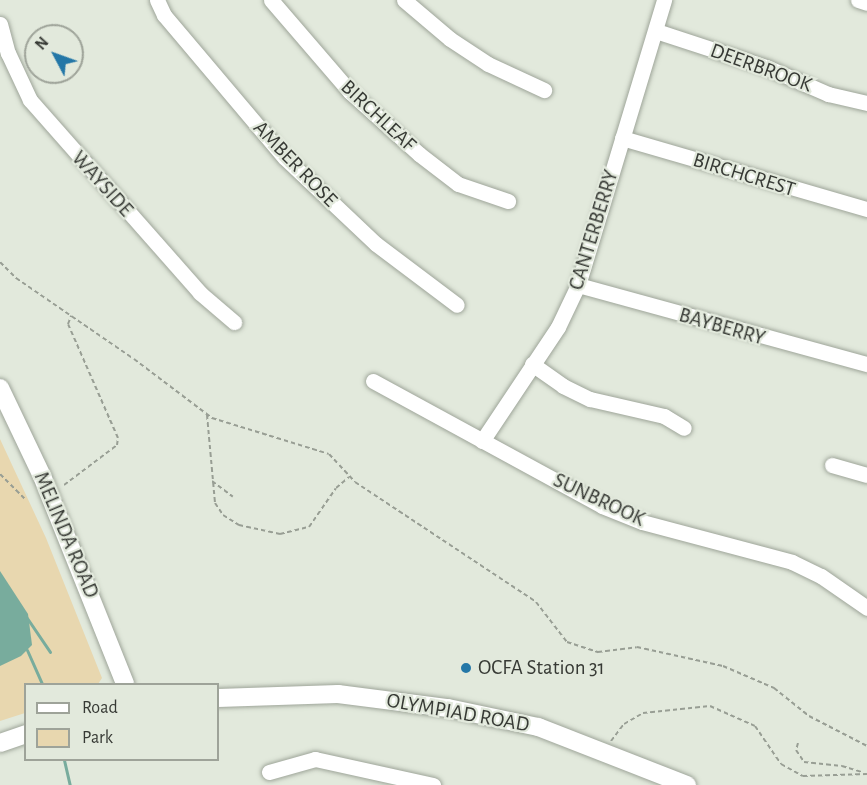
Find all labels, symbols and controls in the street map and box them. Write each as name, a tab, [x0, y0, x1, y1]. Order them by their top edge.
north arrow	[24, 24, 84, 84]
text: N	[32, 34, 52, 53]
street label: DEERBROOK	[707, 38, 815, 98]
street label: BIRCHLEAF	[335, 75, 421, 157]
street label: AMBER ROSE	[248, 116, 342, 212]
street label: WAYSIDE	[66, 146, 138, 222]
street label: BIRCHCREST	[690, 147, 798, 203]
street label: CANTERBERRY	[564, 167, 624, 293]
street label: BAYBERRY	[676, 303, 768, 351]
street label: MELINDA ROAD	[28, 468, 104, 602]
street label: SUNBROOK	[549, 468, 649, 532]
place label: OCFA Station 31	[478, 655, 605, 681]
marker: OCFA Station 31	[459, 661, 473, 675]
legend	[24, 683, 219, 761]
street label: OLYMPIAD ROAD	[385, 688, 531, 738]
text: Road	[82, 699, 118, 717]
text: Park	[82, 729, 113, 747]

